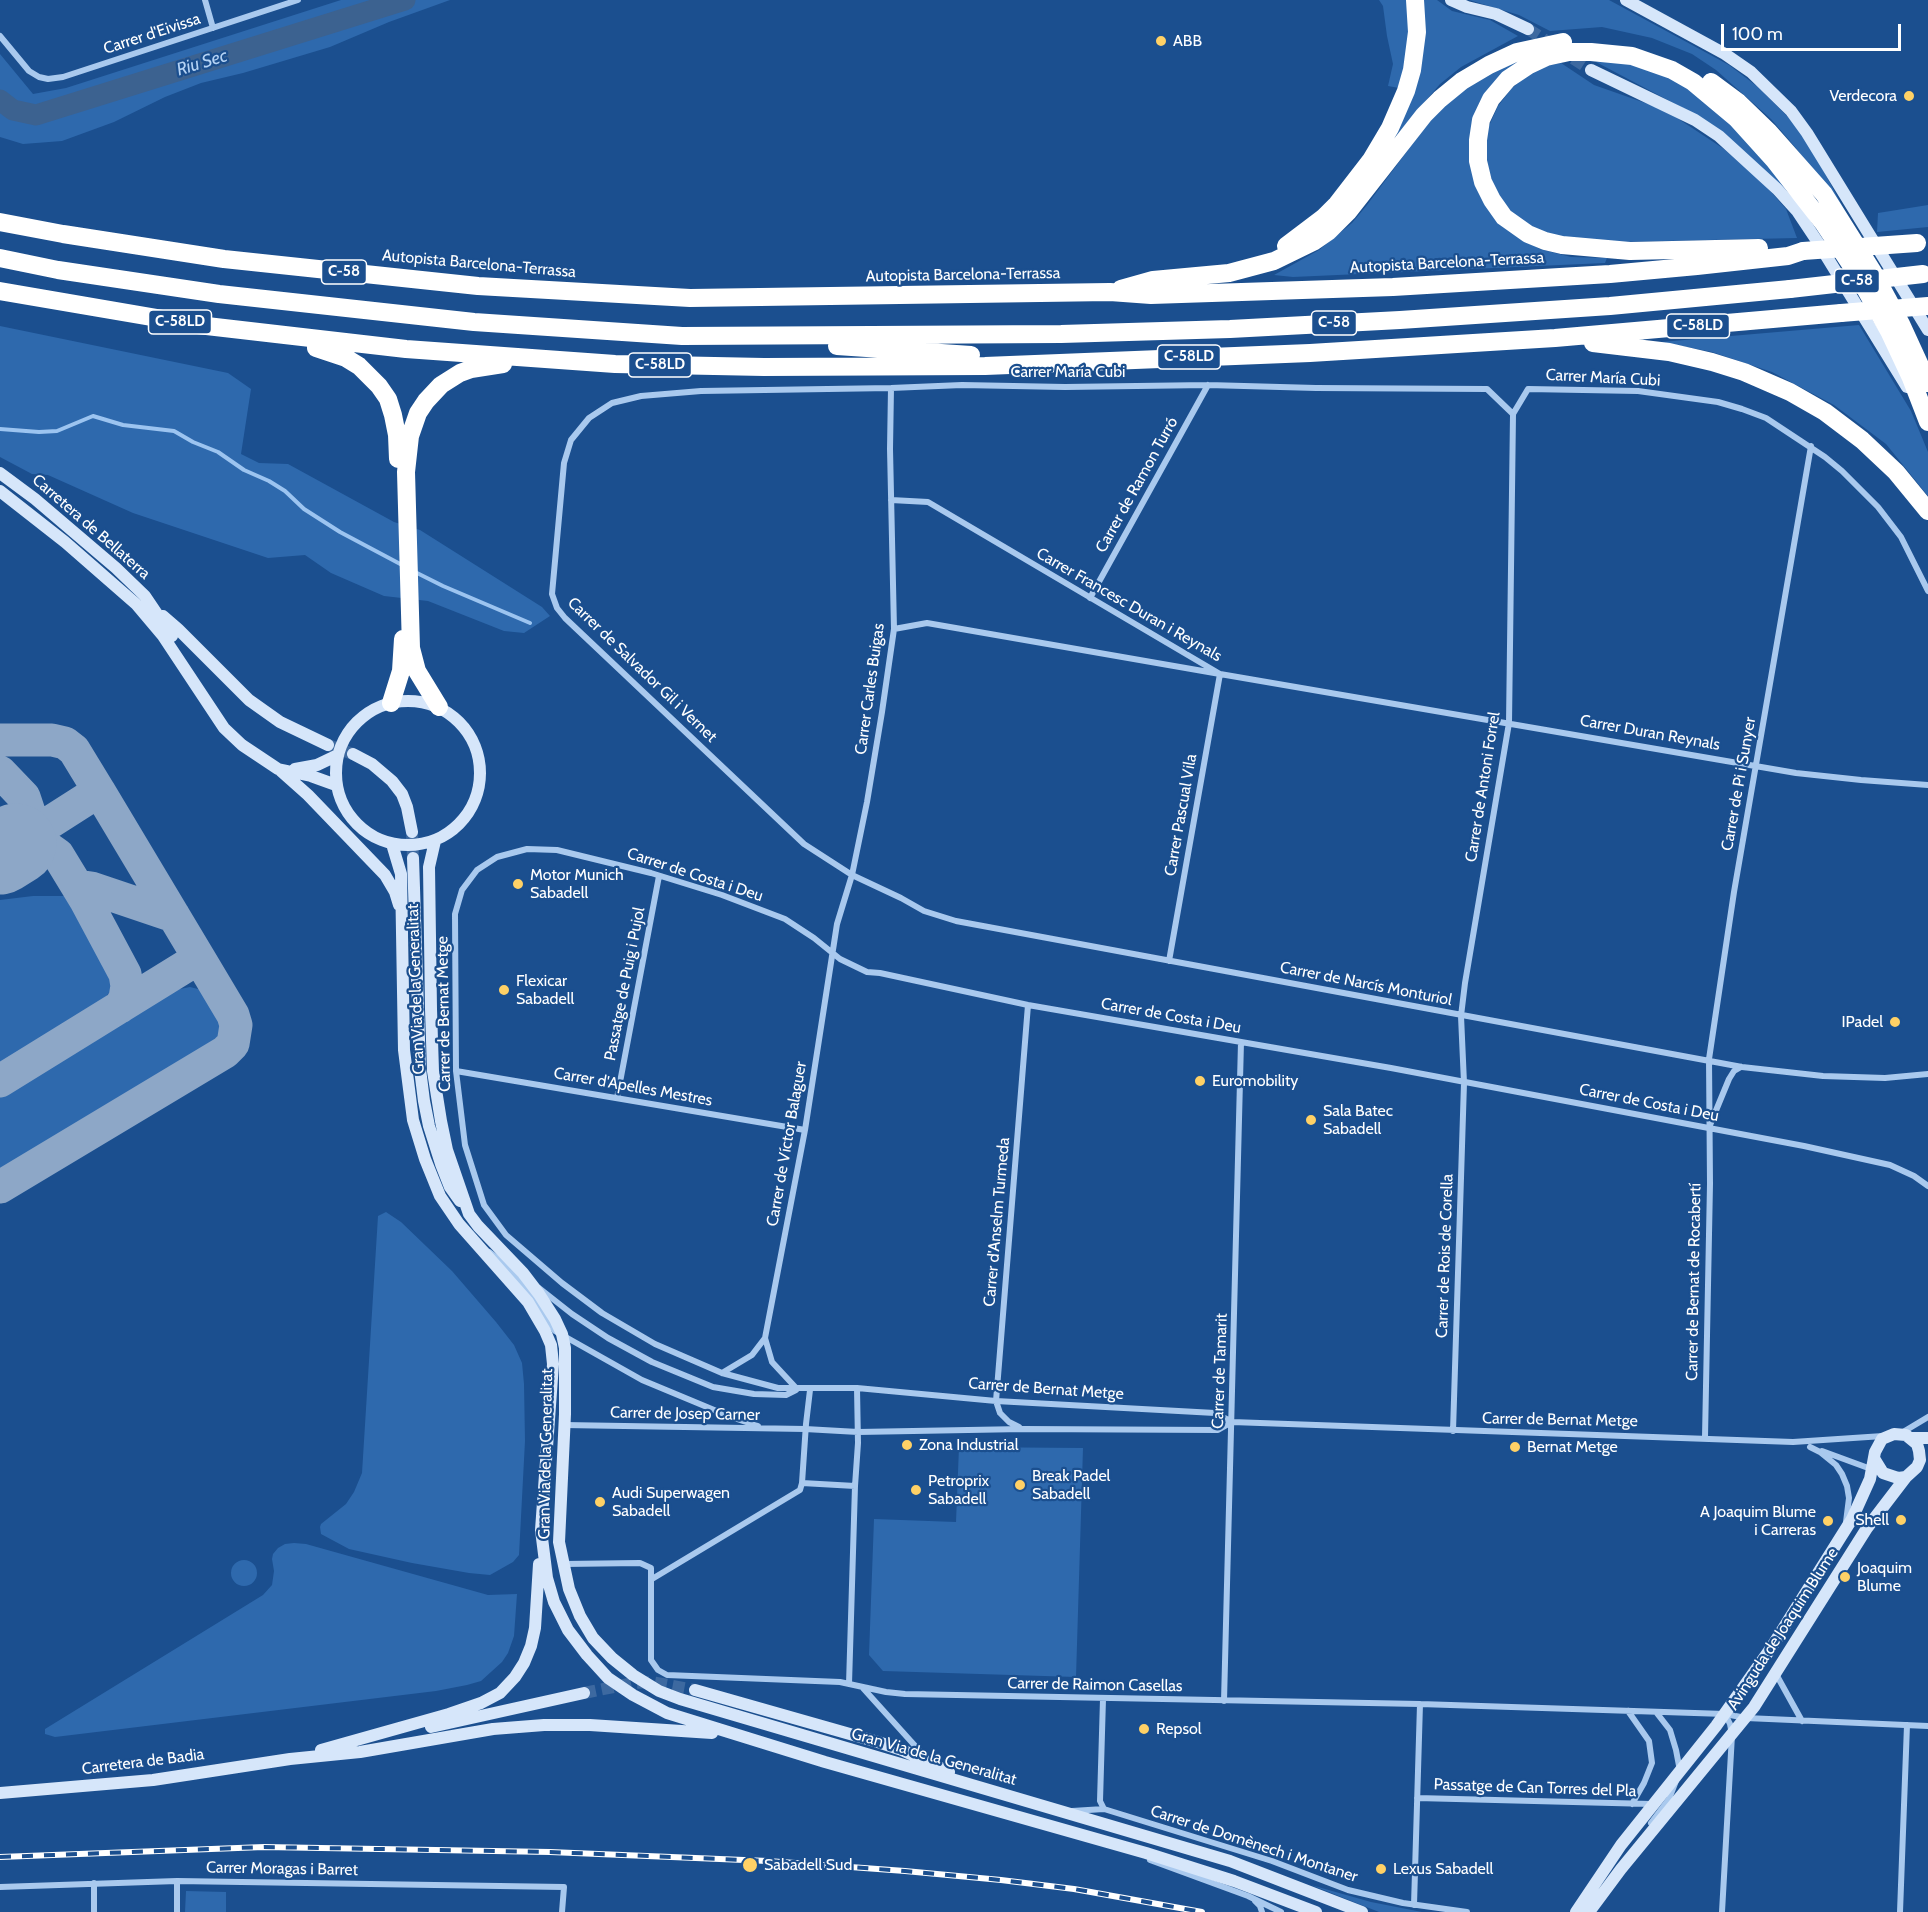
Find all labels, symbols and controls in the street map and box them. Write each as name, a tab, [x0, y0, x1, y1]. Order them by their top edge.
street label: Carrer d'Eivissa	[101, 9, 203, 59]
scale bar	[1724, 12, 1904, 50]
text: 100 m	[1732, 23, 1783, 45]
place label: ABB	[1173, 31, 1202, 51]
marker: ABB	[1154, 34, 1168, 48]
water label: Riu Sec	[174, 45, 230, 81]
place label: Verdecora	[1830, 86, 1897, 106]
marker: Verdecora	[1902, 89, 1916, 103]
street label: Autopista Barcelona-Terrassa	[381, 246, 577, 282]
street label: Autopista Barcelona-Terrassa	[1349, 248, 1545, 278]
road number: C-58	[322, 260, 366, 284]
street label: Autopista Barcelona-Terrassa	[866, 264, 1060, 286]
road number: C-58	[1834, 269, 1880, 293]
road number: C-58LD	[148, 310, 212, 334]
road number: C-58	[1312, 311, 1356, 335]
road number: C-58LD	[1666, 314, 1730, 338]
road number: C-58LD	[1158, 345, 1220, 369]
road number: C-58LD	[628, 353, 692, 377]
street label: Carrer María Cubi	[1011, 362, 1125, 382]
street label: Carrer María Cubi	[1545, 365, 1661, 391]
street label: Carrer de Ramon Turró	[1092, 414, 1182, 556]
street label: Carretera de Bellaterra	[28, 471, 154, 583]
street label: Carrer Francesc Duran i Reynals	[1033, 544, 1225, 666]
street label: Carrer de Salvador Gil i Vernet	[563, 593, 721, 747]
street label: Carrer Carles Buigas	[851, 622, 889, 756]
street label: Carrer de Antoni Forrel	[1462, 710, 1504, 864]
street label: Carrer Duran Reynals	[1578, 711, 1722, 755]
street label: Carrer de Pi i Sunyer	[1718, 716, 1760, 852]
street label: Carrer Pascual Vila	[1161, 753, 1201, 877]
street label: Carrer de Costa i Deu	[625, 844, 765, 906]
place label: Motor Munich Sabadell	[530, 865, 624, 903]
marker: Motor Munich Sabadell	[511, 877, 525, 891]
street label: Gran Via de la Generalitat	[403, 903, 429, 1075]
street label: Passatge de Puig i Pujol	[601, 906, 649, 1062]
street label: Carrer de Bernat Metge	[433, 936, 455, 1092]
street label: Carrer de Narcís Monturiol	[1278, 958, 1454, 1010]
place label: Flexicar Sabadell	[516, 971, 574, 1009]
marker: Flexicar Sabadell	[497, 983, 511, 997]
street label: Carrer de Costa i Deu	[1100, 994, 1242, 1038]
place label: IPadel	[1841, 1012, 1883, 1032]
marker: IPadel	[1888, 1015, 1902, 1029]
street label: Carrer de Víctor Balaguer	[763, 1060, 811, 1228]
street label: Carrer d'Apelles Mestres	[552, 1064, 714, 1110]
place label: Euromobility	[1212, 1071, 1298, 1091]
marker: Euromobility	[1193, 1074, 1207, 1088]
street label: Carrer de Costa i Deu	[1578, 1080, 1720, 1126]
place label: Sala Batec Sabadell	[1323, 1101, 1393, 1139]
marker: Sala Batec Sabadell	[1304, 1113, 1318, 1127]
street label: Carrer d'Anselm Turmeda	[980, 1137, 1014, 1307]
street label: Carrer de Rois de Corella	[1433, 1174, 1457, 1338]
street label: Carrer de Bernat de Rocabertí	[1683, 1183, 1705, 1381]
street label: Carrer de Tamarit	[1208, 1313, 1232, 1429]
street label: Gran Via de la Generalitat	[535, 1368, 557, 1540]
street label: Carrer de Bernat Metge	[968, 1374, 1124, 1404]
street label: Carrer de Josep Carner	[610, 1403, 760, 1425]
street label: Carrer de Bernat Metge	[1482, 1409, 1638, 1431]
place label: Zona Industrial	[919, 1435, 1018, 1455]
place label: Bernat Metge	[1527, 1437, 1618, 1457]
marker: Zona Industrial	[900, 1438, 914, 1452]
marker: Bernat Metge	[1508, 1440, 1522, 1454]
place label: Break Padel Sabadell	[1032, 1466, 1110, 1504]
place label: Petroprix Sabadell	[928, 1471, 989, 1509]
marker: Break Padel Sabadell	[1013, 1478, 1027, 1492]
place label: Audi Superwagen Sabadell	[612, 1483, 730, 1521]
marker: Petroprix Sabadell	[909, 1483, 923, 1497]
marker: Audi Superwagen Sabadell	[593, 1495, 607, 1509]
place label: A Joaquim Blume i Carreras	[1700, 1502, 1816, 1540]
place label: Shell	[1855, 1510, 1889, 1530]
marker: Shell	[1894, 1513, 1908, 1527]
marker: A Joaquim Blume i Carreras	[1821, 1514, 1835, 1528]
street label: Avinguda de Joaquim Blume	[1723, 1544, 1843, 1714]
place label: Joaquim Blume	[1857, 1558, 1912, 1596]
marker: Joaquim Blume	[1838, 1570, 1852, 1584]
street label: Carrer de Raimon Casellas	[1007, 1674, 1183, 1696]
place label: Repsol	[1156, 1719, 1202, 1739]
marker: Repsol	[1137, 1722, 1151, 1736]
street label: Gran Via de la Generalitat	[849, 1724, 1019, 1790]
street label: Carretera de Badia	[81, 1745, 205, 1779]
street label: Passatge de Can Torres del Pla	[1433, 1775, 1637, 1801]
street label: Carrer de Domènech i Montaner	[1148, 1801, 1360, 1887]
place label: Sabadell Sud	[764, 1855, 852, 1875]
marker: Sabadell Sud	[741, 1856, 759, 1874]
street label: Carrer Moragas i Barret	[206, 1858, 358, 1880]
place label: Lexus Sabadell	[1393, 1859, 1493, 1879]
marker: Lexus Sabadell	[1374, 1862, 1388, 1876]

